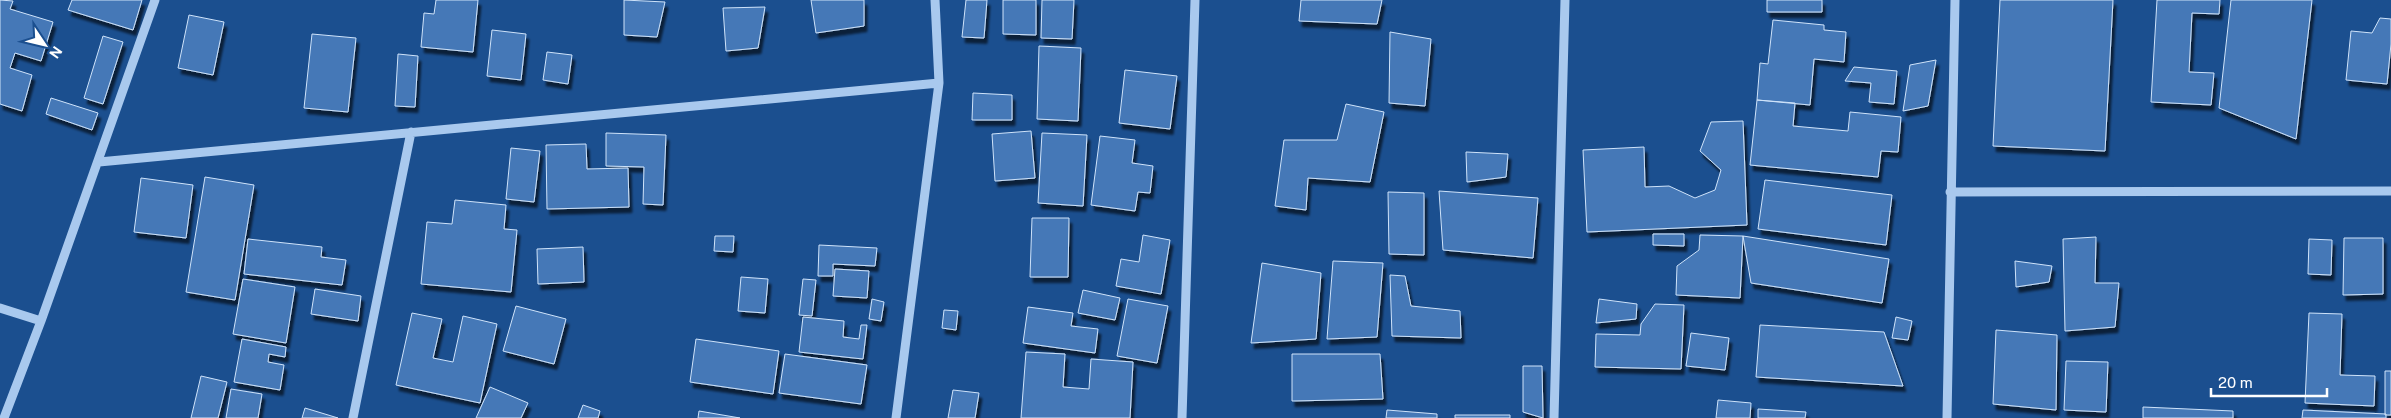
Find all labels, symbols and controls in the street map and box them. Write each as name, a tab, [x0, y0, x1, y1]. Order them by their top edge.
north arrow	[20, 20, 70, 70]
text: N	[46, 43, 65, 62]
scale bar	[2211, 366, 2327, 398]
text: 20 m	[2218, 374, 2253, 391]

